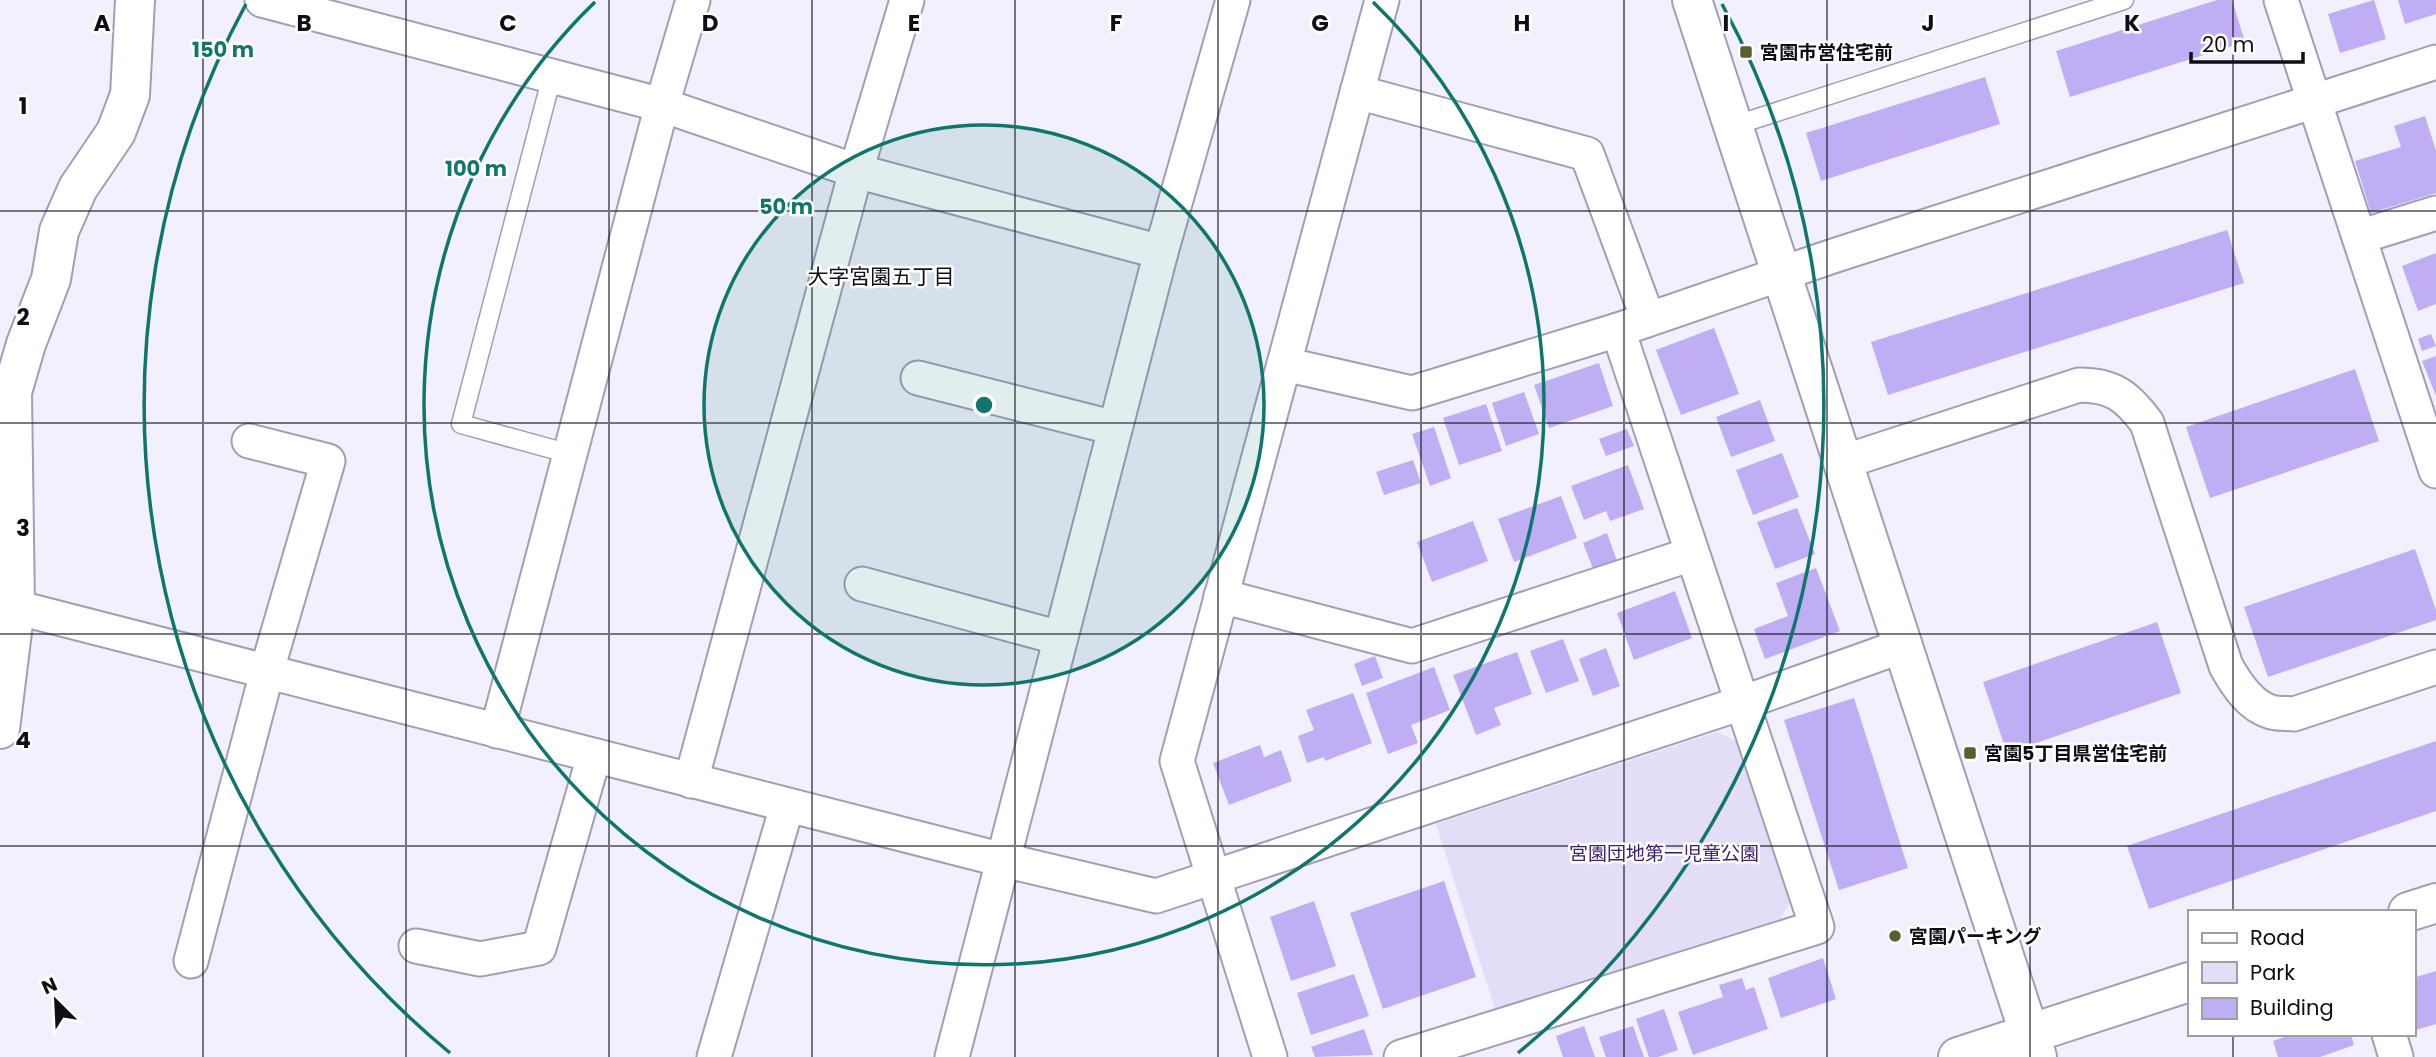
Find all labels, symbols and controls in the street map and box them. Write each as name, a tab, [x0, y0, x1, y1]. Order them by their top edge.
text: A	[94, 7, 111, 39]
text: B	[296, 7, 312, 39]
text: C	[499, 7, 517, 39]
text: D	[702, 7, 718, 39]
text: E	[908, 7, 920, 39]
text: F	[1110, 7, 1122, 39]
text: G	[1311, 7, 1329, 39]
text: H	[1514, 7, 1530, 39]
text: I	[1723, 7, 1729, 39]
text: J	[1921, 7, 1935, 39]
text: K	[2124, 7, 2140, 39]
scale bar	[2191, 21, 2303, 65]
text: 20 m	[2202, 30, 2255, 59]
text: 150 m	[192, 35, 254, 64]
place label: 宮園市営住宅前	[1760, 39, 1893, 66]
marker: 宮園市営住宅前	[1738, 44, 1754, 60]
text: 1	[19, 90, 27, 122]
text: 100 m	[445, 154, 507, 183]
text: 50 m	[759, 192, 813, 221]
district label: 大字宮園五丁目	[808, 262, 955, 291]
text: 2	[16, 301, 30, 333]
centre of rings	[972, 393, 996, 417]
text: 3	[16, 512, 30, 544]
text: 4	[15, 724, 31, 756]
place label: 宮園5丁目県営住宅前	[1984, 740, 2167, 767]
marker: 宮園5丁目県営住宅前	[1962, 745, 1978, 761]
park label: 宮園団地第一児童公園	[1569, 840, 1759, 867]
legend	[2188, 910, 2415, 1036]
place label: 宮園パーキング	[1909, 923, 2041, 950]
text: Road	[2250, 923, 2305, 952]
marker: 宮園パーキング	[1887, 928, 1903, 944]
text: Park	[2250, 958, 2295, 987]
north arrow	[21, 966, 91, 1036]
text: N	[37, 971, 61, 1001]
text: Building	[2250, 993, 2334, 1022]

